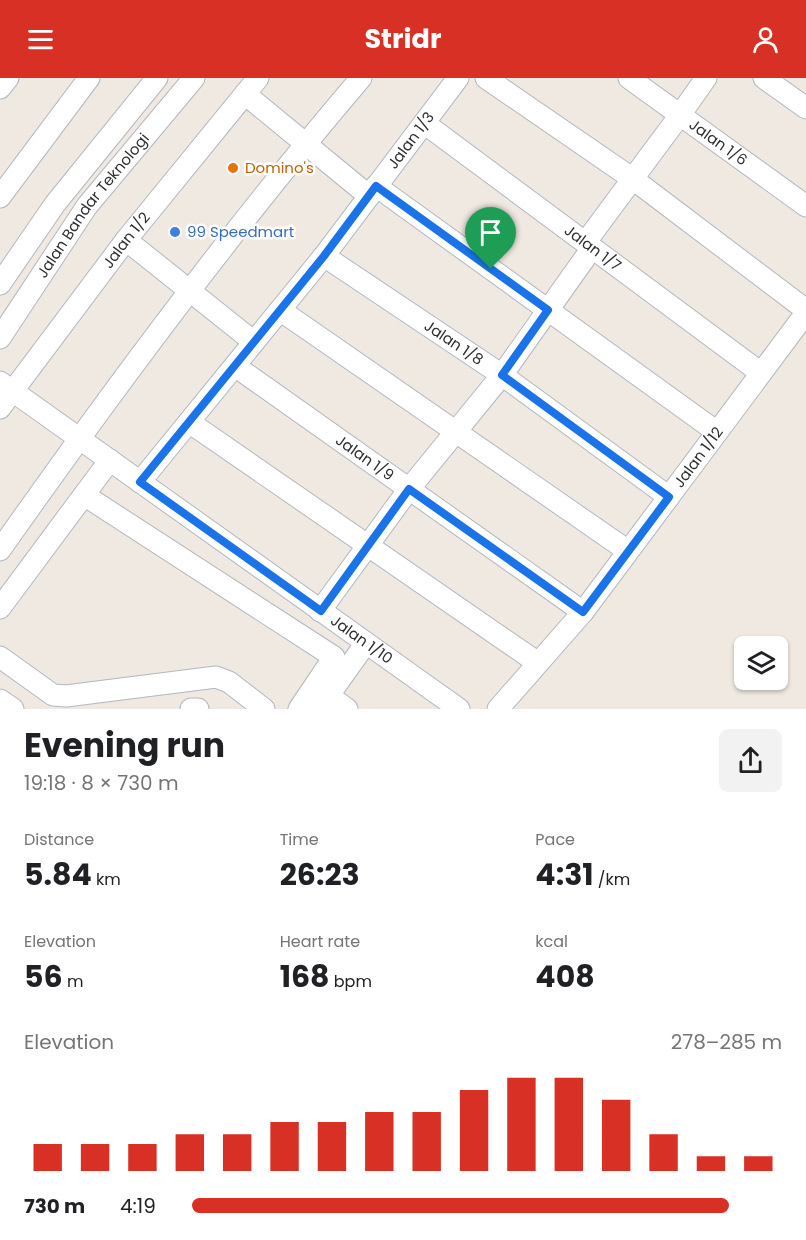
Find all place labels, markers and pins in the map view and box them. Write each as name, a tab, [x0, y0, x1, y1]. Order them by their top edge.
place label: Domino's	[245, 157, 314, 178]
marker: Domino's	[226, 161, 240, 175]
pin	[465, 207, 516, 269]
place label: 99 Speedmart	[187, 221, 294, 242]
marker: 99 Speedmart	[168, 225, 182, 239]

